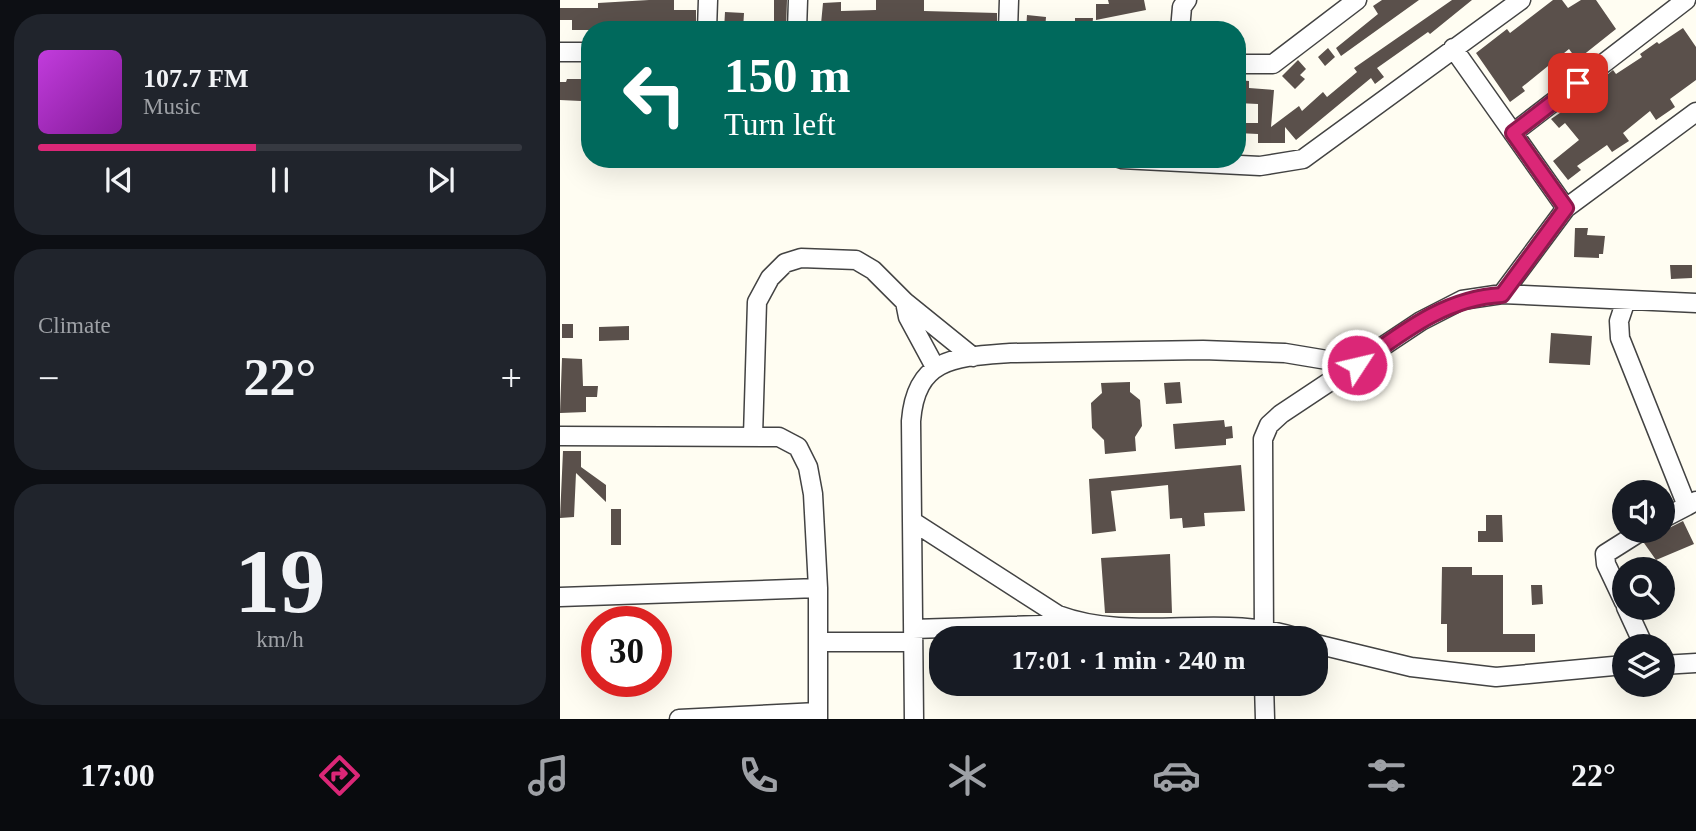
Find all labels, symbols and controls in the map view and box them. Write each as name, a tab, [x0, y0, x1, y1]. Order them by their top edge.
text: 150 m	[724, 48, 851, 103]
icon: left	[609, 49, 700, 140]
pin	[1548, 53, 1608, 113]
text: 107.7 FM	[143, 64, 248, 93]
icon: arrive	[1559, 64, 1597, 102]
text: Music	[143, 94, 201, 119]
text: Turn left	[724, 106, 836, 142]
icon: previous	[100, 161, 138, 199]
icon: pause	[261, 161, 299, 199]
icon: next	[422, 161, 460, 199]
text: Climate	[38, 313, 111, 338]
position arrow	[1320, 328, 1394, 402]
text: 22°	[244, 349, 316, 406]
text: −	[38, 357, 59, 399]
text: +	[501, 357, 522, 399]
map controls	[1612, 480, 1675, 697]
button: sound	[1612, 480, 1675, 543]
text: 19	[235, 531, 326, 632]
button: search	[1612, 557, 1675, 620]
speed limit sign: 30	[581, 606, 672, 697]
text: km/h	[256, 627, 304, 652]
button: layers	[1612, 634, 1675, 697]
text: 17:01 · 1 min · 240 m	[1012, 646, 1246, 675]
icon: directions	[315, 751, 364, 800]
icon: music	[524, 751, 573, 800]
icon: phone	[734, 751, 783, 800]
icon: climate	[943, 751, 992, 800]
icon: car	[1152, 751, 1201, 800]
icon: filters	[1362, 751, 1411, 800]
text: 17:00	[80, 757, 155, 793]
text: 22°	[1571, 757, 1616, 793]

